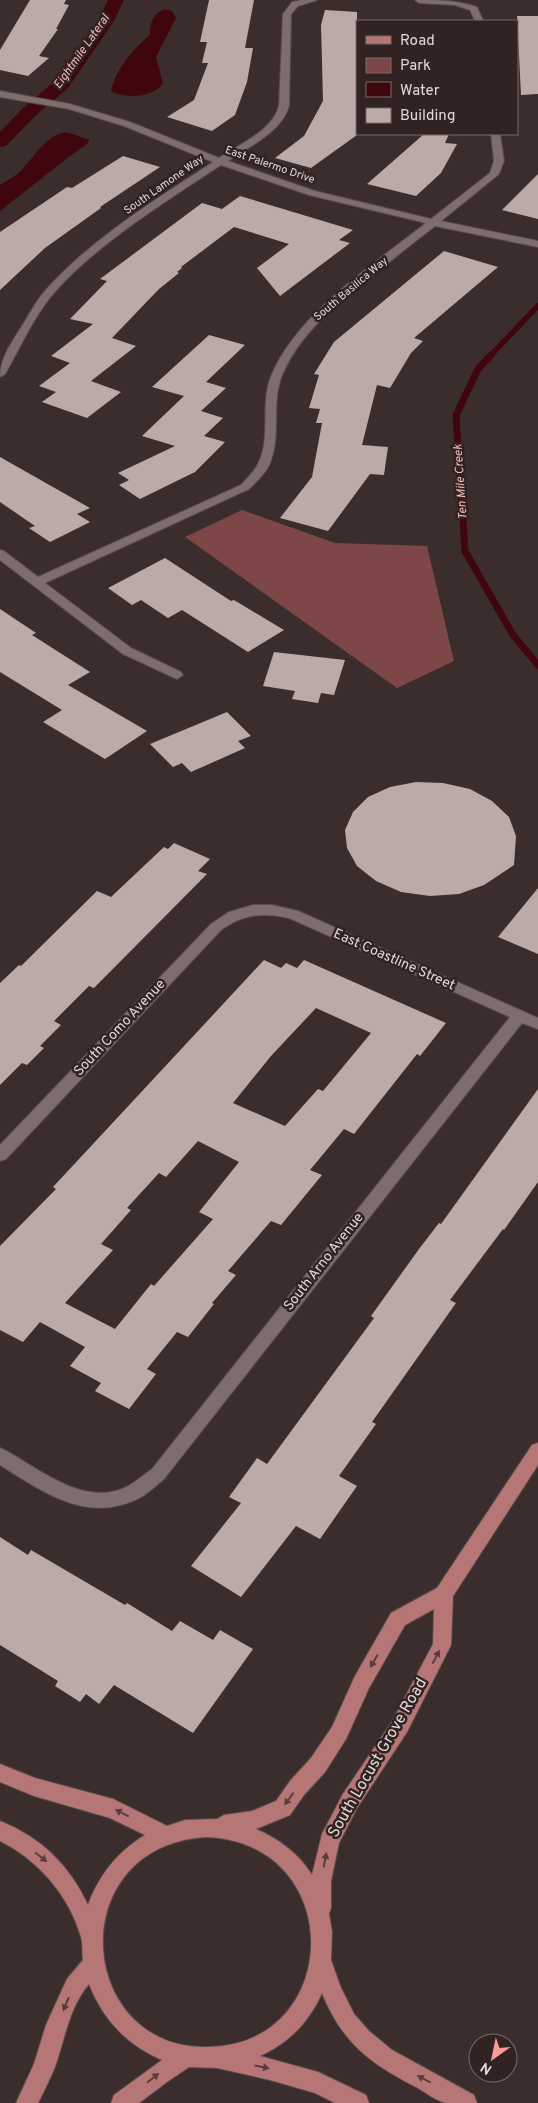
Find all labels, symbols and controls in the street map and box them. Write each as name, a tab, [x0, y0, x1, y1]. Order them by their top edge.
water label: Eightmile Lateral	[50, 11, 114, 92]
legend	[356, 20, 518, 135]
text: Road	[400, 32, 435, 51]
text: Park	[400, 57, 431, 76]
text: Water	[400, 82, 440, 101]
text: Building	[400, 107, 455, 126]
street label: East Palermo Drive	[223, 143, 317, 187]
street label: South Lamone Way	[121, 152, 207, 218]
street label: South Basilica Way	[311, 254, 391, 324]
water label: Ten Mile Creek	[450, 443, 472, 520]
street label: East Coastline Street	[331, 926, 457, 994]
street label: South Como Avenue	[71, 976, 169, 1080]
street label: South Arno Avenue	[280, 1210, 368, 1314]
one-way arrow	[432, 1650, 440, 1664]
one-way arrow	[370, 1654, 378, 1669]
street label: South Locust Grove Road	[324, 1675, 432, 1841]
one-way arrow	[284, 1792, 295, 1805]
one-way arrow	[115, 1809, 129, 1817]
one-way arrow	[34, 1852, 48, 1862]
one-way arrow	[321, 1852, 329, 1867]
one-way arrow	[61, 1997, 69, 2011]
north arrow	[468, 2033, 518, 2083]
text: N	[478, 2058, 496, 2078]
one-way arrow	[255, 2064, 271, 2072]
one-way arrow	[146, 2073, 159, 2084]
one-way arrow	[416, 2075, 431, 2083]

